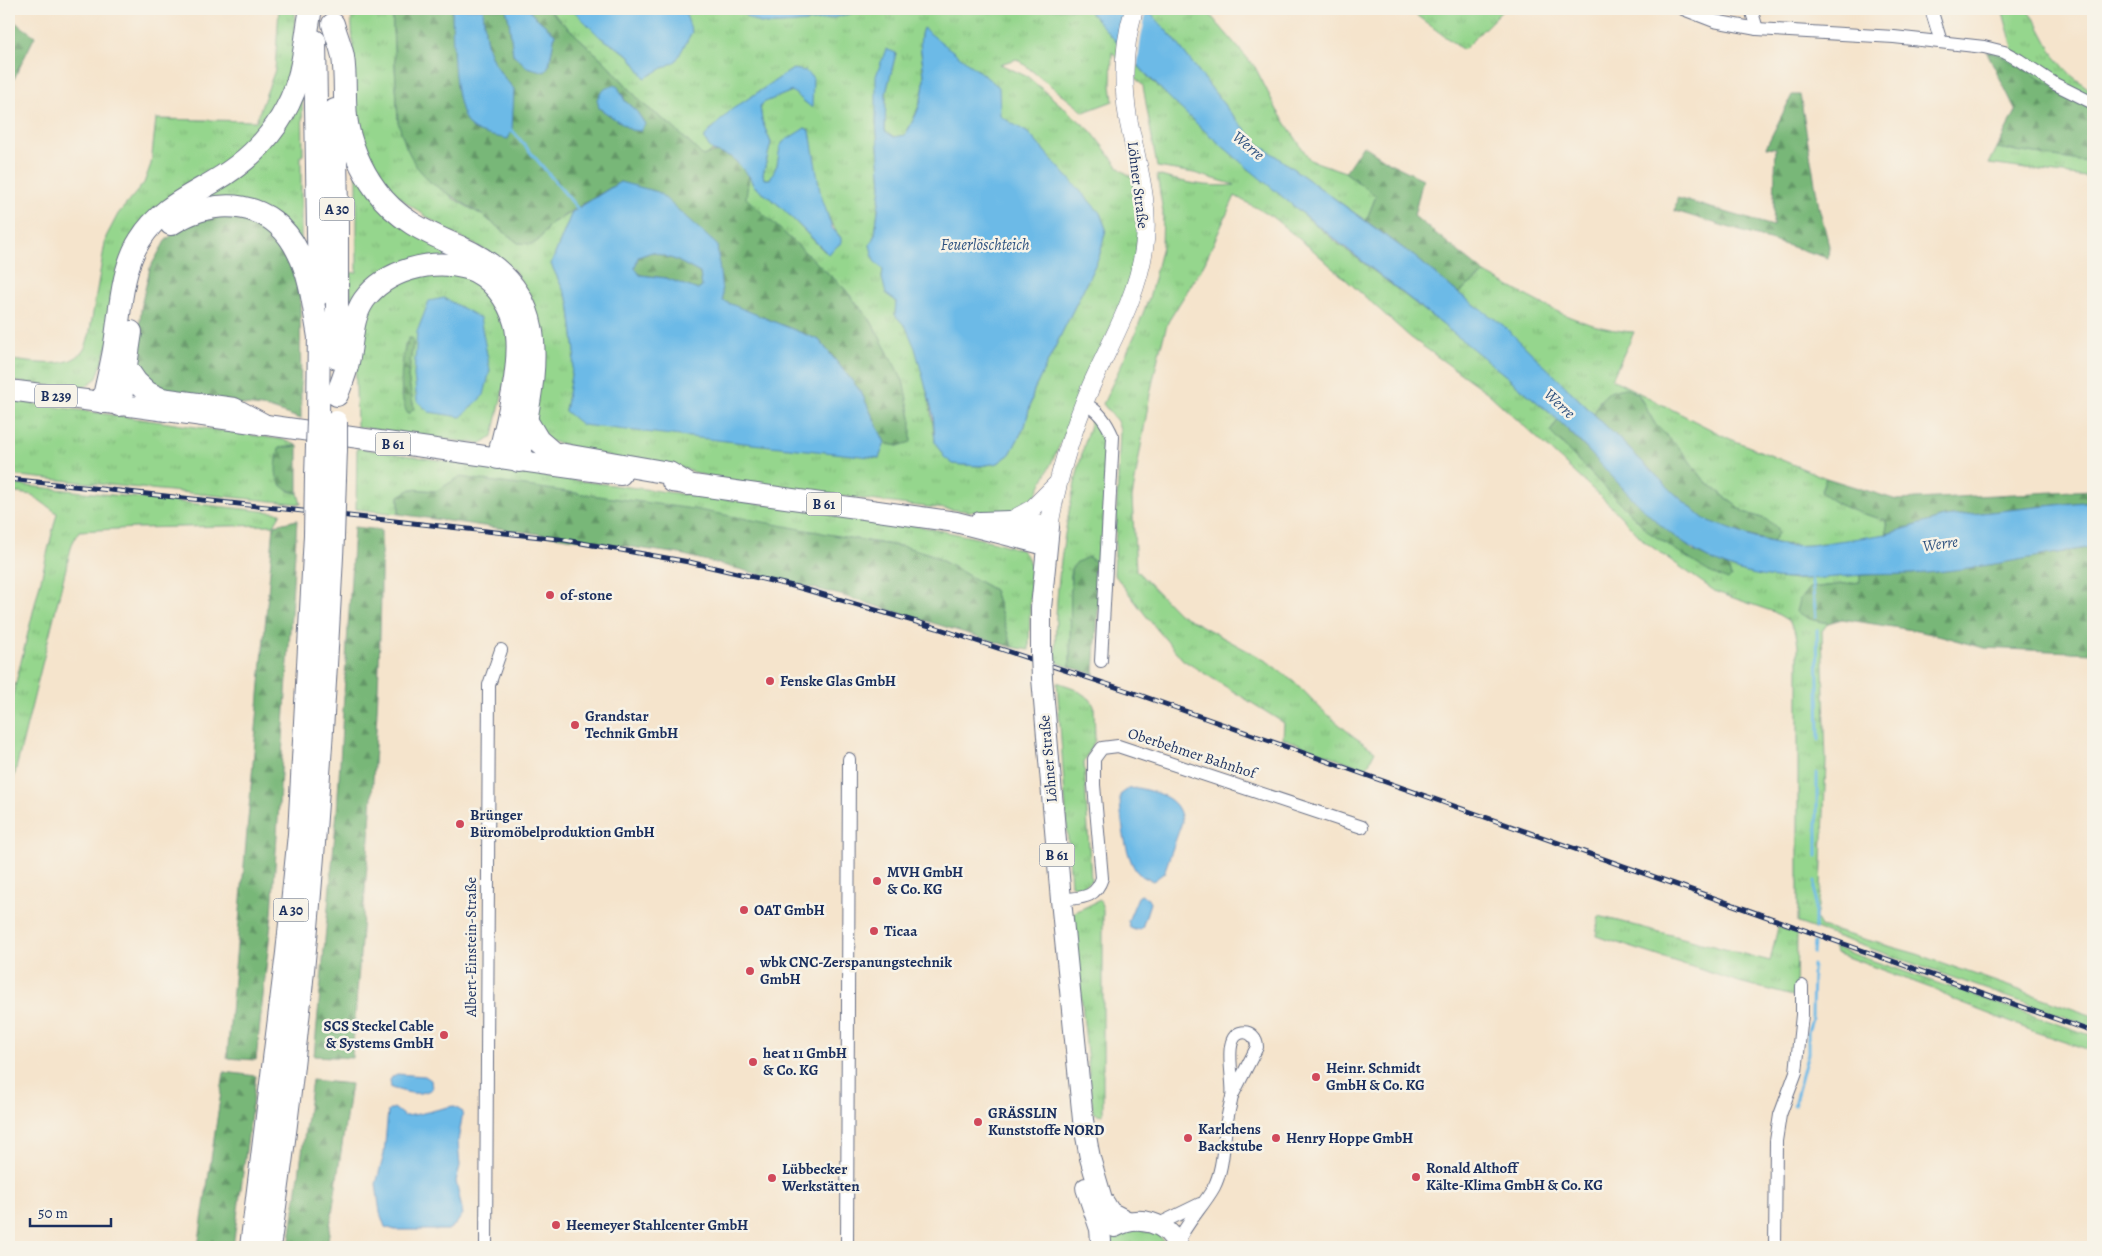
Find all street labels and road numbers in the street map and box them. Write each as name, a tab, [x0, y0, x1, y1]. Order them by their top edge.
street label: Löhner Straße	[1123, 140, 1153, 230]
road number: A 30	[320, 198, 354, 220]
road number: B 239	[35, 384, 77, 408]
road number: B 61	[376, 432, 410, 456]
road number: B 61	[806, 492, 842, 516]
street label: Löhner Straße	[1034, 714, 1062, 804]
street label: Oberbehmer Bahnhof	[1126, 723, 1260, 784]
road number: B 61	[1040, 844, 1074, 866]
street label: Albert-Einstein-Straße	[461, 877, 481, 1018]
road number: A 30	[274, 898, 308, 922]

